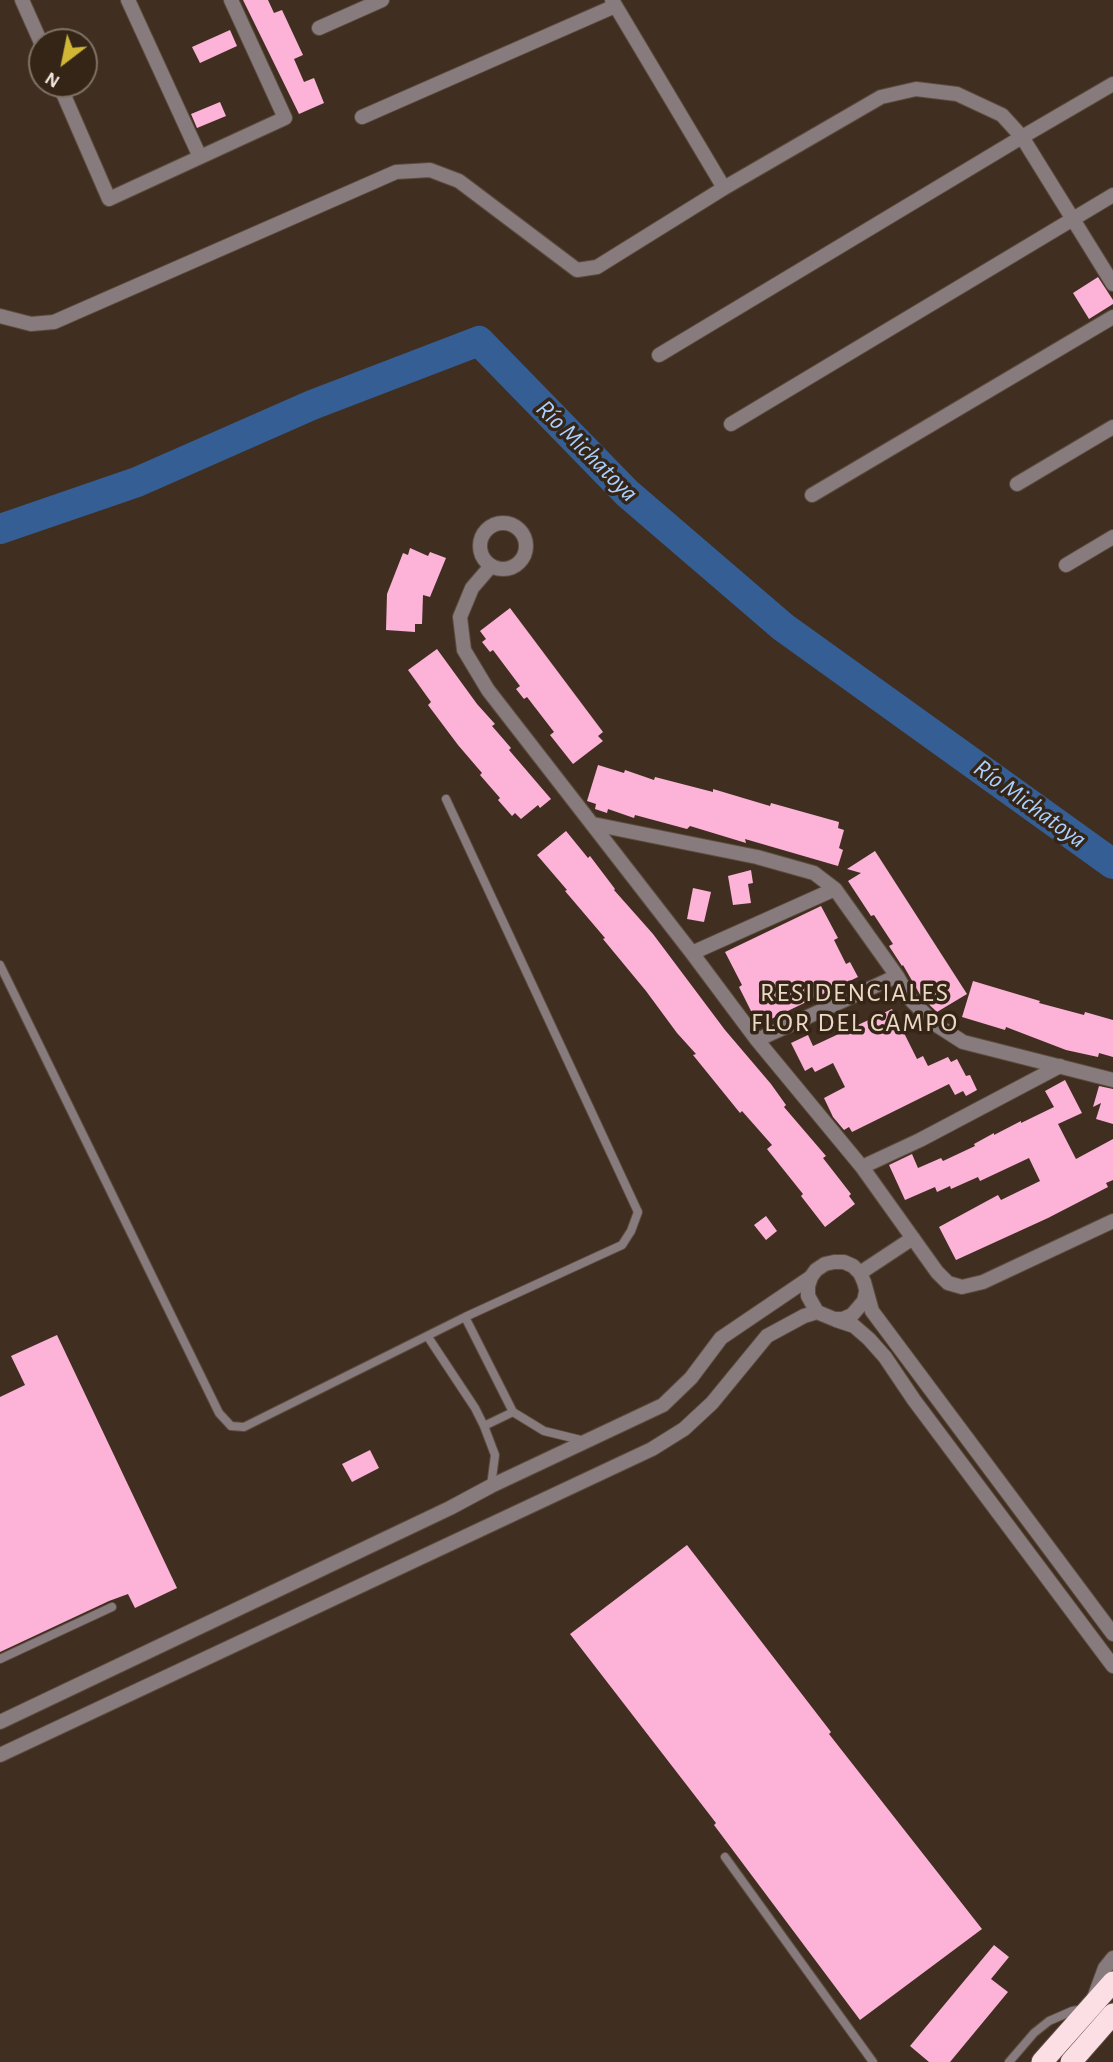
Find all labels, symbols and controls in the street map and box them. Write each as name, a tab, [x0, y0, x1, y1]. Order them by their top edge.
north arrow	[28, 28, 98, 98]
text: N	[42, 68, 63, 91]
water label: Río Michatoya	[529, 393, 645, 509]
water label: Río Michatoya	[967, 753, 1093, 855]
district label: RESIDENCIALES FLOR DEL CAMPO	[753, 977, 957, 1038]

